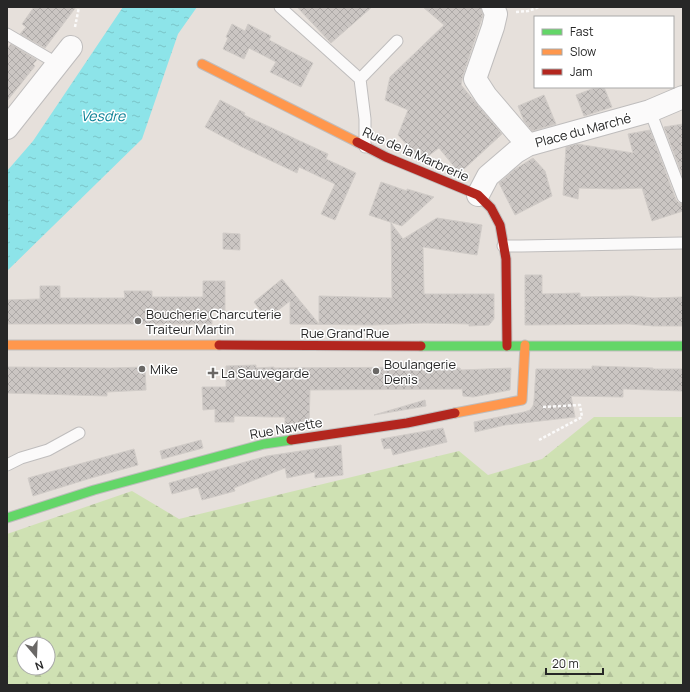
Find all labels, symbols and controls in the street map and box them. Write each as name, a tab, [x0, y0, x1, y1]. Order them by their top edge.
legend	[534, 16, 674, 88]
text: Fast	[570, 23, 594, 40]
text: Slow	[570, 43, 596, 60]
text: Jam	[570, 63, 592, 80]
water label: Vesdre	[81, 106, 126, 125]
street label: Place du Marché	[533, 108, 633, 151]
street label: Rue de la Marbrerie	[360, 122, 472, 186]
place label: Boucherie Charcuterie Traiteur Martin	[146, 305, 282, 338]
marker: Boucherie Charcuterie Traiteur Martin	[133, 316, 143, 326]
street label: Rue Grand'Rue	[301, 324, 390, 342]
place label: Boulangerie Denis	[384, 355, 456, 388]
place label: Mike	[150, 360, 178, 378]
marker: Mike	[137, 364, 147, 374]
place label: La Sauvegarde	[221, 364, 310, 382]
marker: Boulangerie Denis	[371, 366, 381, 376]
marker: La Sauvegarde	[208, 368, 218, 378]
street label: Rue Navette	[248, 413, 324, 443]
north arrow	[16, 636, 56, 676]
scale bar	[546, 650, 603, 676]
text: 20 m	[552, 655, 579, 672]
text: N	[33, 658, 46, 674]

